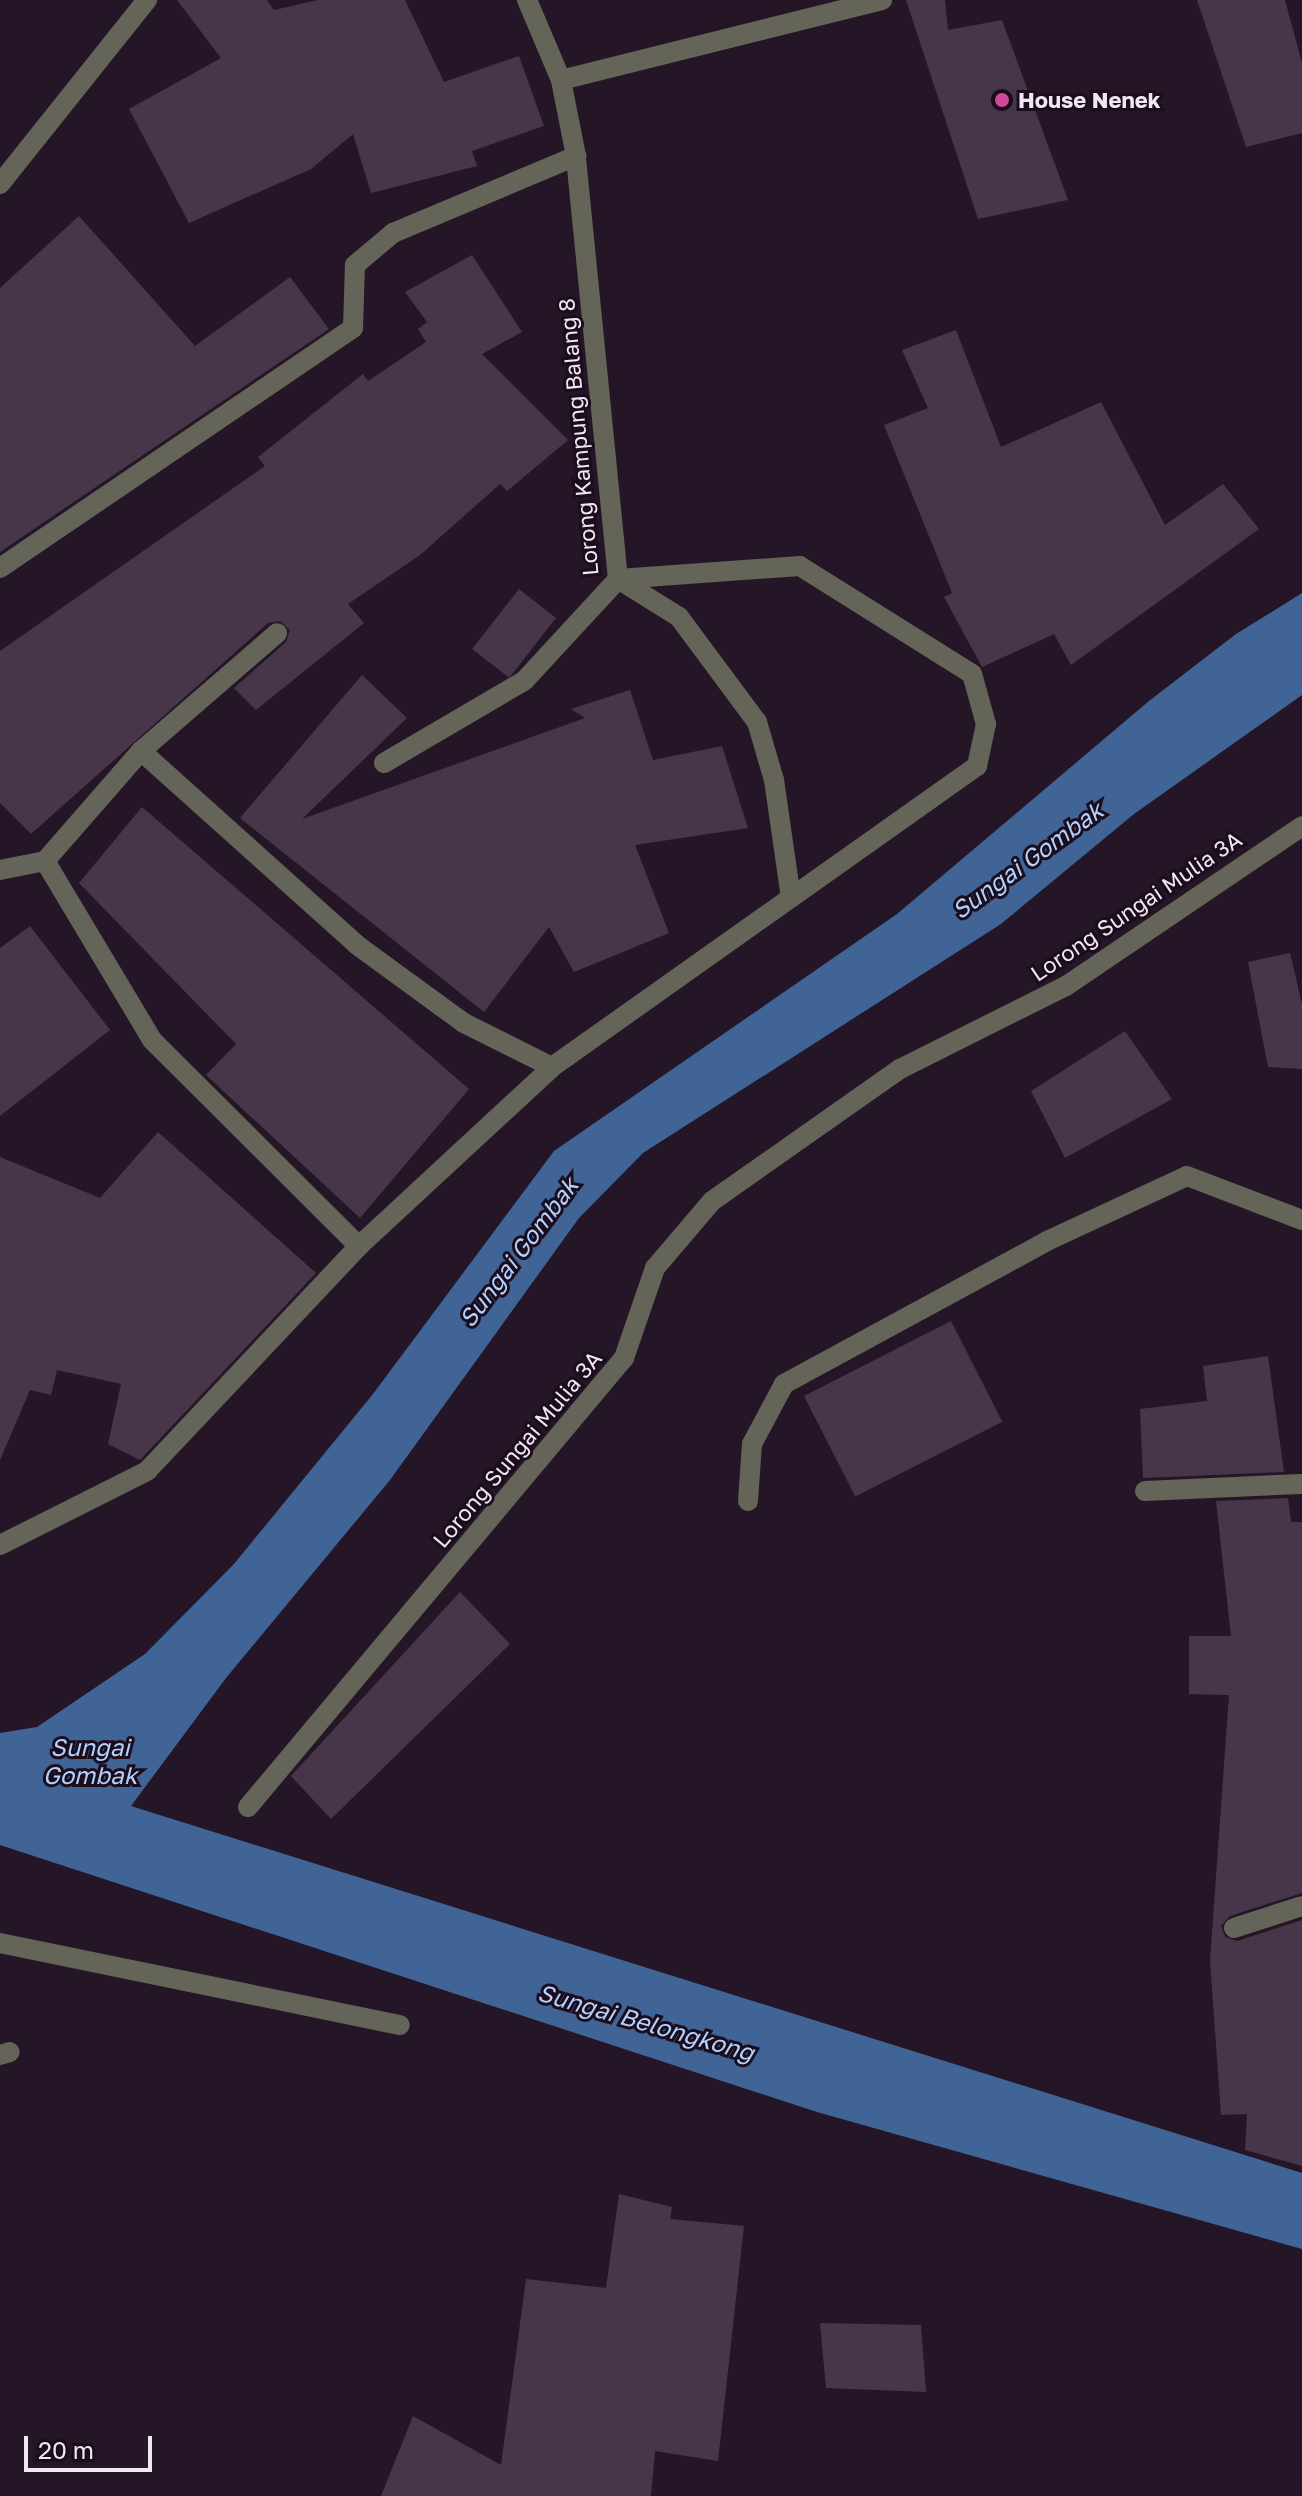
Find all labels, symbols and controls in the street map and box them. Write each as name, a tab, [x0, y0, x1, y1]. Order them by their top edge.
place label: House Nenek	[1018, 87, 1161, 113]
marker: House Nenek	[993, 91, 1011, 109]
street label: Lorong Kampung Balang 8	[553, 297, 603, 577]
water label: Sungai Gombak	[946, 795, 1108, 925]
street label: Lorong Sungai Mulia 3A	[1026, 826, 1246, 986]
water label: Sungai Gombak	[452, 1172, 584, 1332]
street label: Lorong Sungai Mulia 3A	[427, 1345, 607, 1553]
water label: Sungai Gombak	[43, 1733, 137, 1789]
water label: Sungai Belongkong	[534, 1977, 758, 2067]
scale bar	[28, 2420, 156, 2470]
text: 20 m	[38, 2435, 94, 2464]

